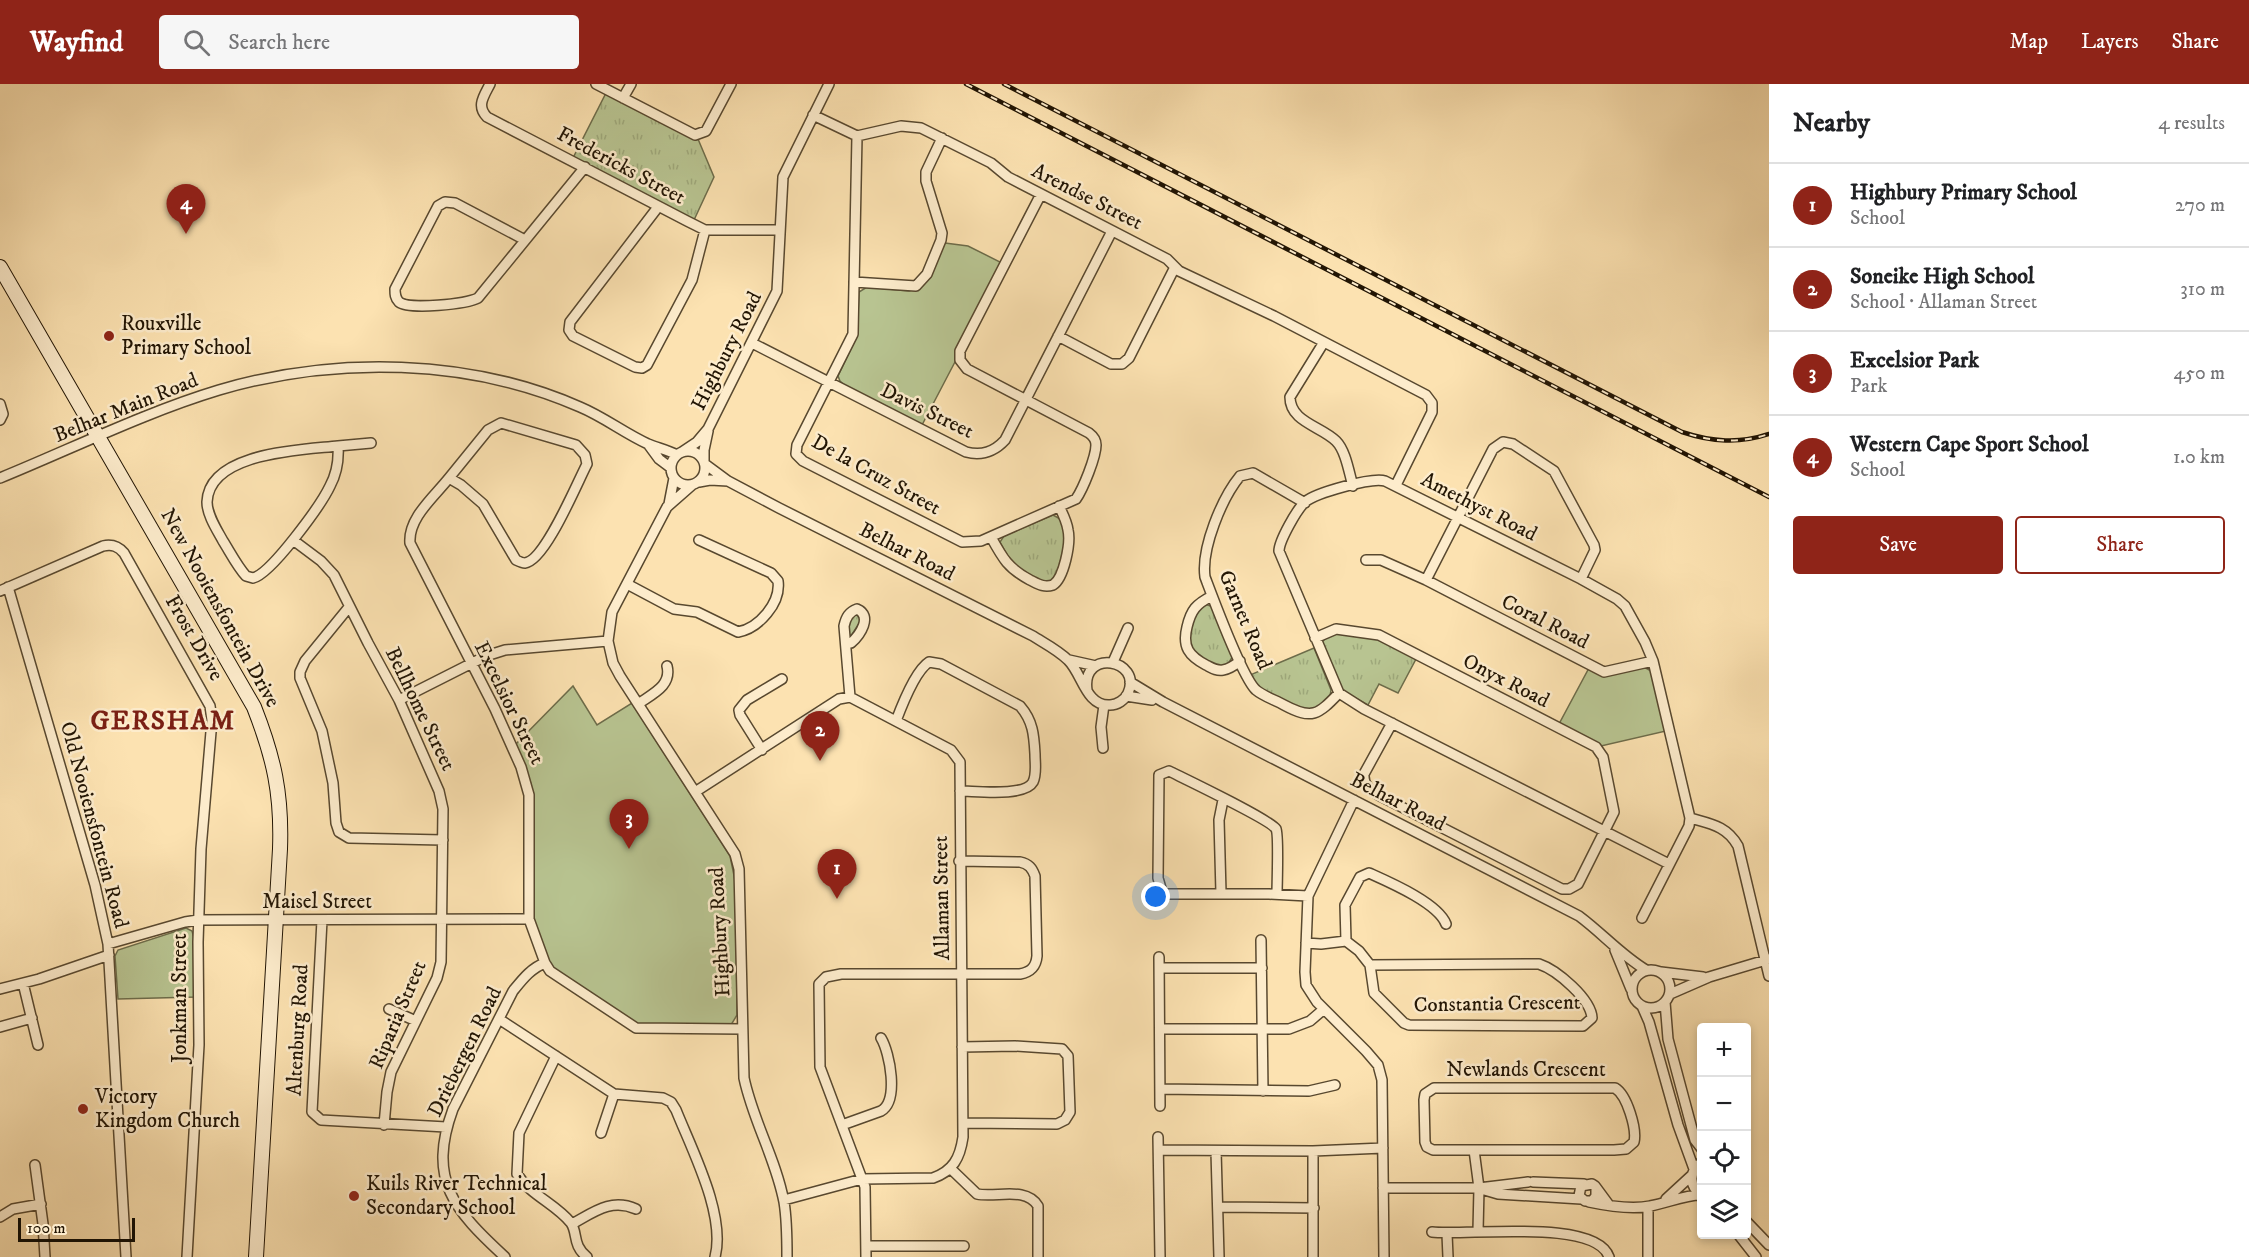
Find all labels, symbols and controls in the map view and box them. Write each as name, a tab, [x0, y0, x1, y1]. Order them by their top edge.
search box	[159, 15, 579, 69]
text: Wayfind	[30, 25, 123, 60]
icon: search	[180, 26, 213, 59]
text: Search here	[228, 29, 330, 56]
text: Map	[2009, 29, 2048, 55]
text: Layers	[2081, 29, 2139, 55]
text: Share	[2172, 29, 2219, 55]
text: Nearby	[1793, 107, 1870, 140]
text: 4 results	[2158, 111, 2225, 136]
street label: Fredericks Street	[552, 121, 690, 211]
street label: Arendse Street	[1027, 158, 1147, 236]
text: Highbury Primary School	[1850, 179, 2077, 206]
pin: 4	[166, 184, 206, 234]
text: 1	[1809, 193, 1816, 218]
text: 270 m	[2175, 193, 2225, 218]
text: School	[1850, 206, 1905, 231]
text: Soneike High School	[1850, 263, 2034, 290]
text: 2	[1808, 277, 1817, 302]
text: 310 m	[2180, 277, 2225, 302]
street label: Highbury Road	[686, 287, 768, 415]
text: School · Allaman Street	[1850, 290, 2037, 315]
place label: Rouxville Primary School	[121, 311, 252, 361]
marker: Rouxville Primary School	[102, 329, 116, 343]
text: Excelsior Park	[1850, 347, 1979, 374]
text: 3	[1809, 361, 1816, 386]
text: 450 m	[2174, 361, 2225, 386]
street label: Belhar Main Road	[50, 367, 202, 449]
text: Park	[1850, 374, 1887, 399]
street label: Davis Street	[876, 377, 978, 445]
street label: De la Cruz Street	[807, 429, 945, 521]
text: Western Cape Sport School	[1850, 431, 2089, 458]
text: 4	[1807, 445, 1818, 470]
text: 1.0 km	[2173, 445, 2225, 470]
text: School	[1850, 458, 1905, 483]
street label: Amethyst Road	[1416, 467, 1542, 548]
street label: New Nooiensfontein Drive	[154, 504, 286, 712]
button: Save	[1793, 516, 2003, 574]
button: Share	[2015, 516, 2225, 574]
street label: Belhar Road	[855, 517, 960, 587]
street label: Garnet Road	[1212, 566, 1278, 674]
street label: Coral Road	[1497, 589, 1594, 655]
street label: Frost Drive	[159, 590, 229, 686]
street label: Excelsior Street	[468, 637, 550, 769]
street label: Bellhome Street	[379, 643, 461, 775]
street label: Onyx Road	[1458, 648, 1554, 714]
district label: GERSHAM	[90, 704, 236, 738]
pin: 2	[800, 712, 840, 761]
street label: Old Nooiensfontein Road	[54, 719, 134, 932]
street label: Belhar Road	[1346, 767, 1451, 837]
pin: 3	[610, 800, 648, 849]
street label: Allaman Street	[928, 835, 956, 961]
pin: 1	[818, 850, 856, 899]
street label: Highbury Road	[704, 866, 736, 998]
your location	[1141, 882, 1170, 911]
street label: Maisel Street	[262, 889, 372, 915]
street label: Jonkman Street	[167, 933, 193, 1065]
street label: Riparia Street	[364, 957, 433, 1073]
street label: Altenburg Road	[282, 963, 314, 1097]
street label: Driebergen Road	[422, 982, 508, 1121]
street label: Constantia Crescent	[1413, 990, 1581, 1018]
map controls	[1697, 1023, 1751, 1239]
button: +	[1697, 1023, 1751, 1077]
street label: Newlands Crescent	[1446, 1057, 1606, 1083]
button: −	[1697, 1077, 1751, 1131]
place label: Victory Kingdom Church	[94, 1084, 240, 1134]
marker: Victory Kingdom Church	[76, 1102, 90, 1116]
button: locate	[1697, 1131, 1751, 1185]
place label: Kuils River Technical Secondary School	[366, 1171, 547, 1221]
button: layers	[1697, 1185, 1751, 1239]
marker: Kuils River Technical Secondary School	[347, 1189, 361, 1203]
scale bar	[18, 1215, 135, 1242]
text: 100 m	[27, 1218, 66, 1238]

